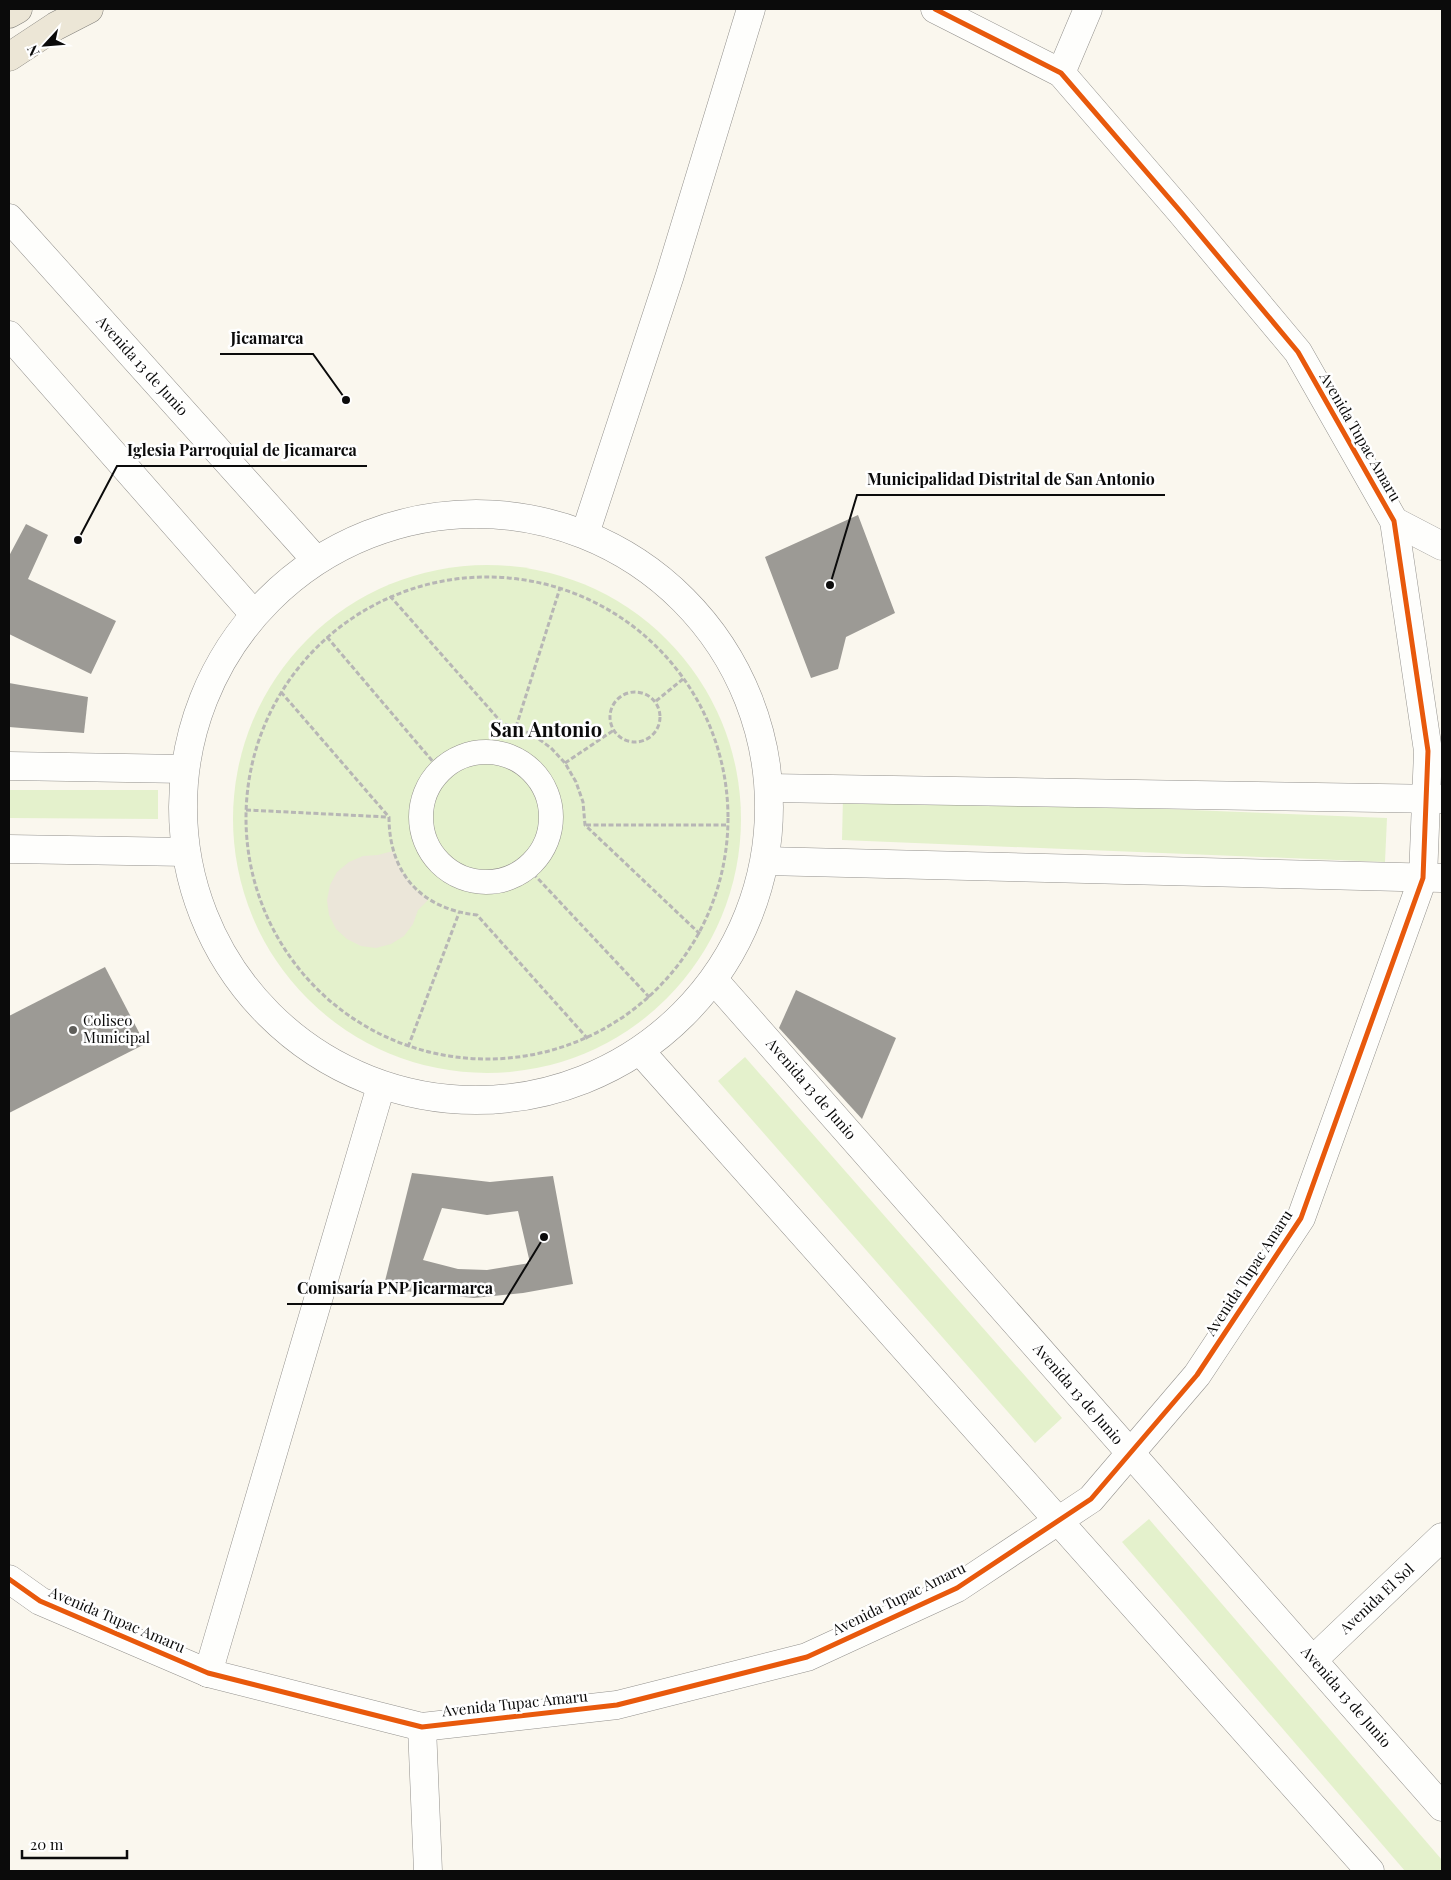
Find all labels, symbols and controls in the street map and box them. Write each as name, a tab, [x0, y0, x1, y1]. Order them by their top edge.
north arrow	[20, 20, 70, 70]
text: N	[22, 42, 44, 60]
street label: Avenida 13 de Junio	[92, 310, 193, 420]
callout: Jicamarca	[220, 323, 313, 354]
text: Jicamarca	[229, 327, 304, 348]
street label: Avenida Tupac Amaru	[1315, 367, 1406, 505]
callout: Iglesia Parroquial de Jicamarca	[117, 435, 367, 466]
text: Iglesia Parroquial de Jicamarca	[127, 439, 358, 460]
callout: Municipalidad Distrital de San Antonio	[857, 464, 1165, 495]
text: Municipalidad Distrital de San Antonio	[867, 468, 1155, 489]
district label: San Antonio	[490, 715, 602, 742]
place label: Coliseo Municipal	[83, 1010, 150, 1047]
marker: Coliseo Municipal	[67, 1024, 79, 1036]
street label: Avenida 13 de Junio	[762, 1033, 861, 1143]
street label: Avenida Tupac Amaru	[1199, 1205, 1297, 1340]
callout: Comisaría PNP Jicarmarca	[287, 1273, 503, 1304]
text: Comisaría PNP Jicarmarca	[297, 1277, 494, 1298]
street label: Avenida 13 de Junio	[1029, 1338, 1128, 1448]
street label: Avenida Tupac Amaru	[828, 1557, 969, 1640]
street label: Avenida El Sol	[1334, 1559, 1418, 1639]
street label: Avenida Tupac Amaru	[45, 1581, 189, 1657]
street label: Avenida 13 de Junio	[1297, 1641, 1396, 1751]
street label: Avenida Tupac Amaru	[440, 1685, 589, 1721]
scale bar	[22, 1828, 128, 1860]
text: 20 m	[30, 1834, 64, 1854]

